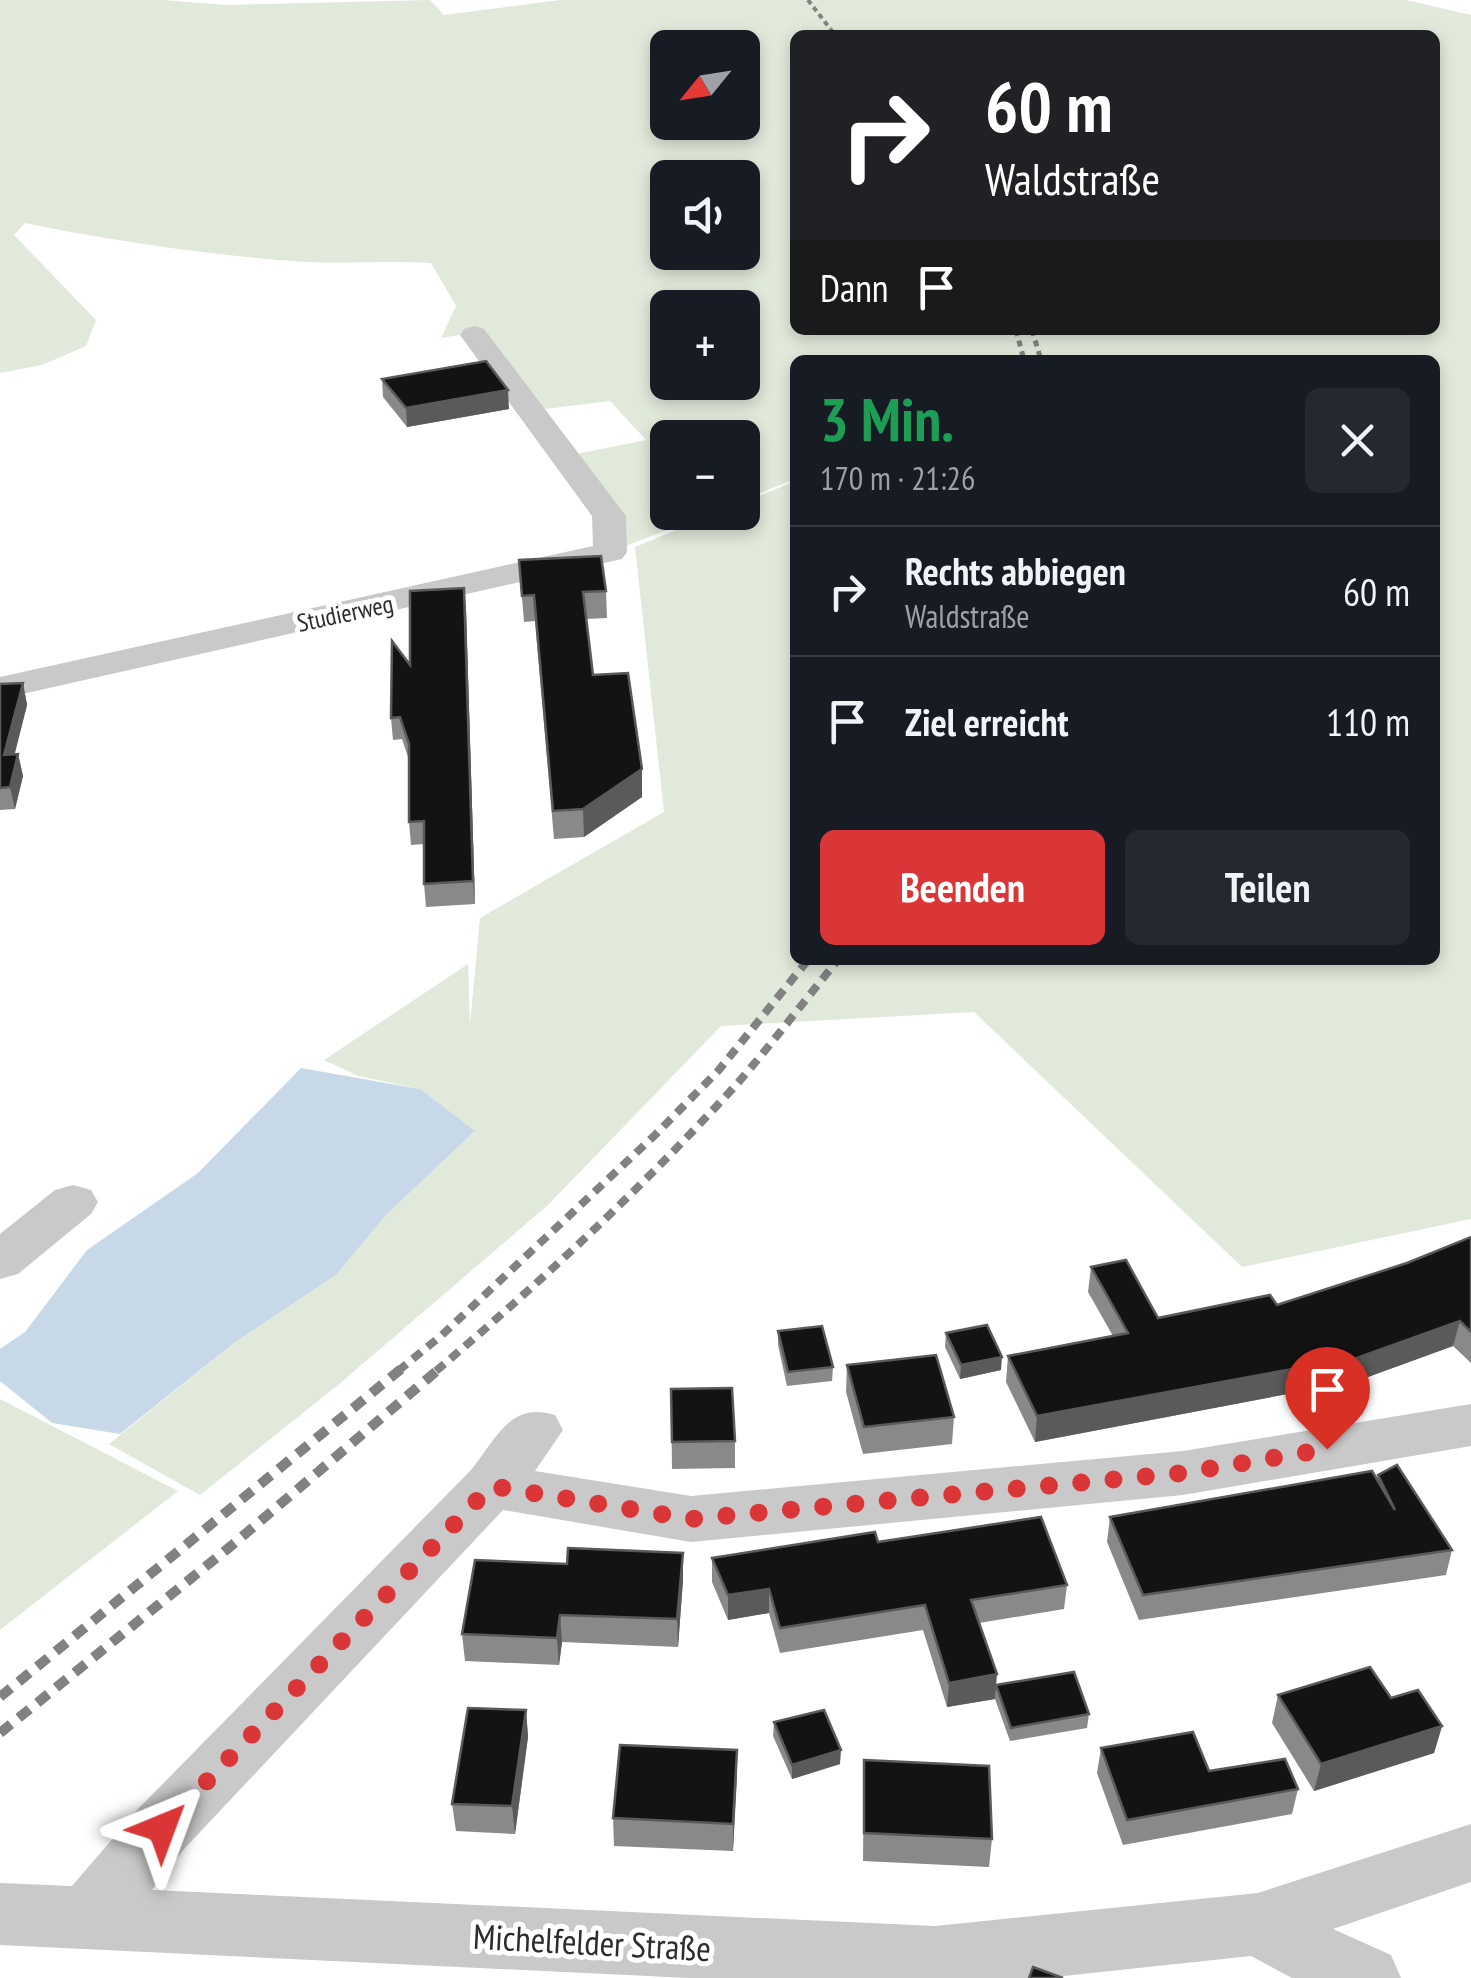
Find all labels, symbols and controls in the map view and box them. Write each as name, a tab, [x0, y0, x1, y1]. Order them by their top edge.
north arrow	[650, 30, 760, 140]
map controls	[650, 30, 760, 530]
text: 60 m	[985, 61, 1113, 151]
icon: right	[820, 70, 950, 200]
text: Waldstraße	[985, 149, 1160, 207]
button: sound	[650, 160, 760, 270]
icon: arrive	[909, 260, 964, 315]
text: Dann	[820, 263, 889, 312]
button: +	[650, 290, 760, 400]
text: 3 Min.	[820, 380, 954, 458]
button: close	[1305, 388, 1410, 493]
button: −	[650, 420, 760, 530]
text: 170 m · 21:26	[820, 457, 975, 499]
text: Rechts abbiegen	[905, 546, 1126, 595]
icon: right	[820, 564, 875, 619]
text: 60 m	[1343, 567, 1410, 616]
street label: Studierweg	[294, 587, 396, 639]
text: Waldstraße	[905, 595, 1030, 637]
icon: arrive	[820, 694, 875, 749]
text: Ziel erreicht	[905, 697, 1069, 746]
text: 110 m	[1326, 697, 1410, 746]
button: Beenden	[820, 830, 1105, 945]
button: Teilen	[1125, 830, 1410, 945]
pin	[1285, 1347, 1370, 1450]
icon: arrive	[1300, 1362, 1355, 1417]
position arrow	[110, 1776, 214, 1880]
street label: Michelfelder Straße	[472, 1913, 712, 1971]

